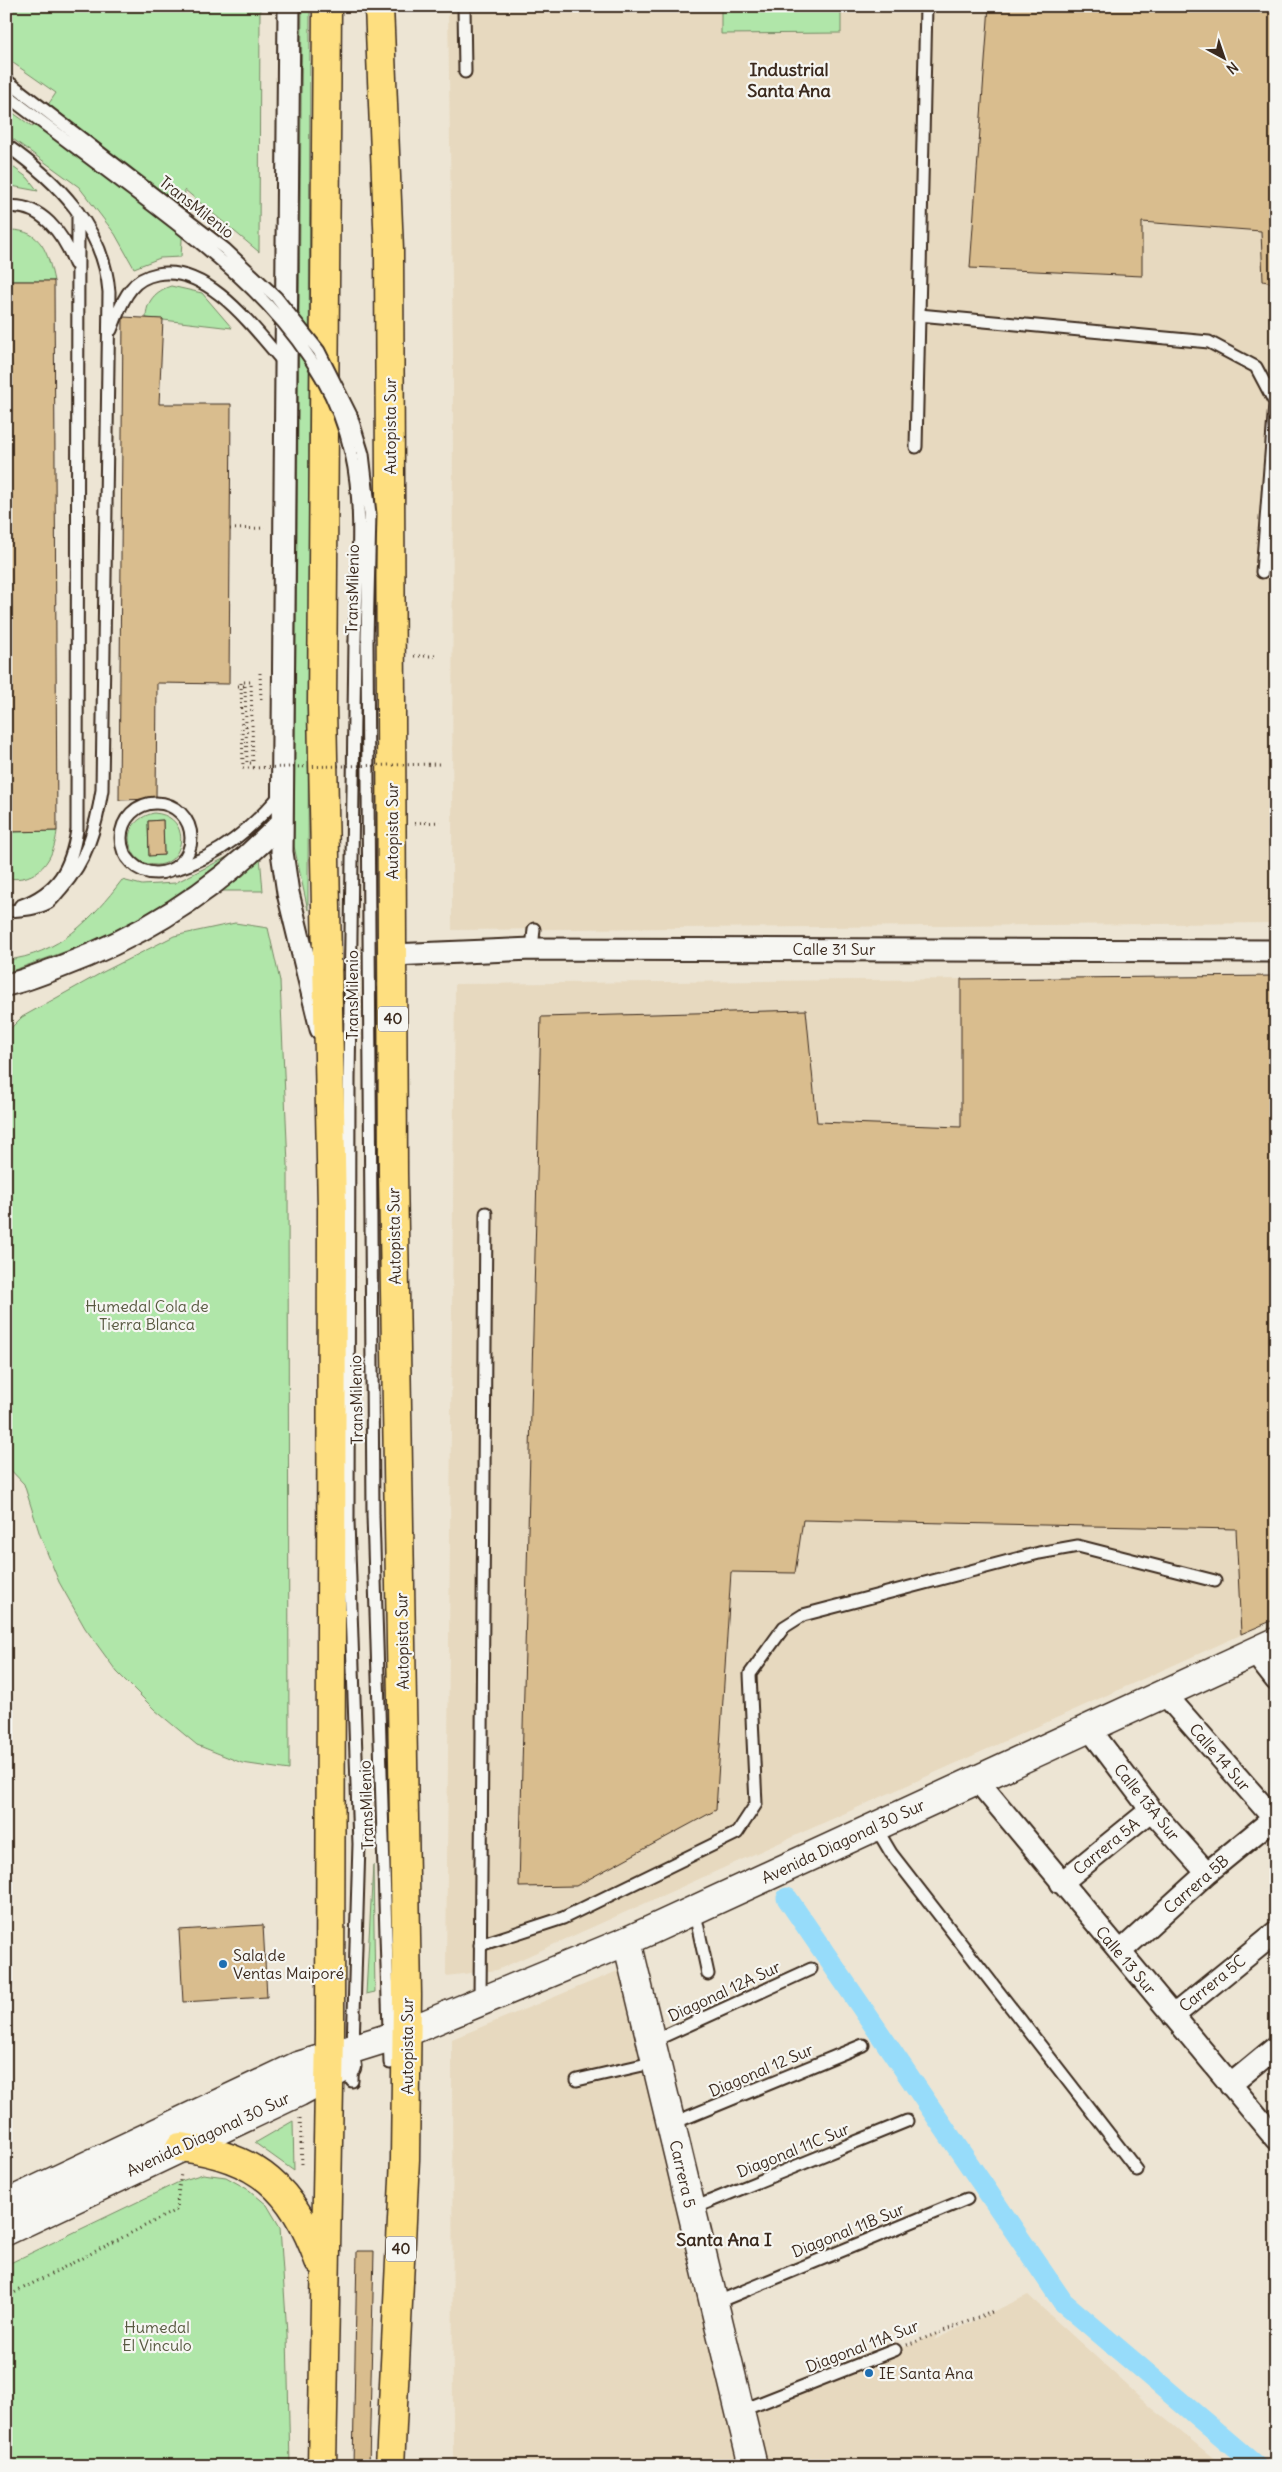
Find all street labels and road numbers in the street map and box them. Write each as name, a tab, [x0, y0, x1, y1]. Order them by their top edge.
street label: TransMilenio	[155, 171, 239, 243]
street label: Autopista Sur	[380, 377, 400, 475]
street label: TransMilenio	[341, 544, 363, 634]
street label: Autopista Sur	[382, 782, 402, 880]
street label: Calle 31 Sur	[793, 939, 876, 959]
street label: TransMilenio	[342, 950, 362, 1040]
road number: 40	[378, 1006, 408, 1032]
street label: Autopista Sur	[383, 1187, 405, 1285]
street label: TransMilenio	[345, 1355, 367, 1445]
street label: Autopista Sur	[391, 1592, 413, 1690]
street label: Calle 14 Sur	[1185, 1719, 1255, 1795]
street label: Calle 13A Sur	[1110, 1759, 1184, 1845]
street label: TransMilenio	[354, 1760, 378, 1850]
street label: Avenida Diagonal 30 Sur	[758, 1794, 928, 1888]
street label: Carrera 5A	[1069, 1813, 1143, 1879]
street label: Carrera 5B	[1159, 1850, 1233, 1918]
street label: Calle 13 Sur	[1092, 1922, 1161, 1999]
street label: Carrera 5C	[1175, 1950, 1249, 2016]
street label: Diagonal 12A Sur	[665, 1956, 784, 2026]
street label: Autopista Sur	[397, 1997, 417, 2095]
street label: Diagonal 12 Sur	[706, 2039, 817, 2101]
street label: Avenida Diagonal 30 Sur	[123, 2087, 293, 2181]
street label: Diagonal 11C Sur	[734, 2118, 853, 2182]
street label: Carrera 5	[665, 2138, 701, 2210]
street label: Diagonal 11B Sur	[789, 2198, 908, 2262]
road number: 40	[386, 2236, 416, 2262]
street label: Diagonal 11A Sur	[803, 2315, 922, 2377]

